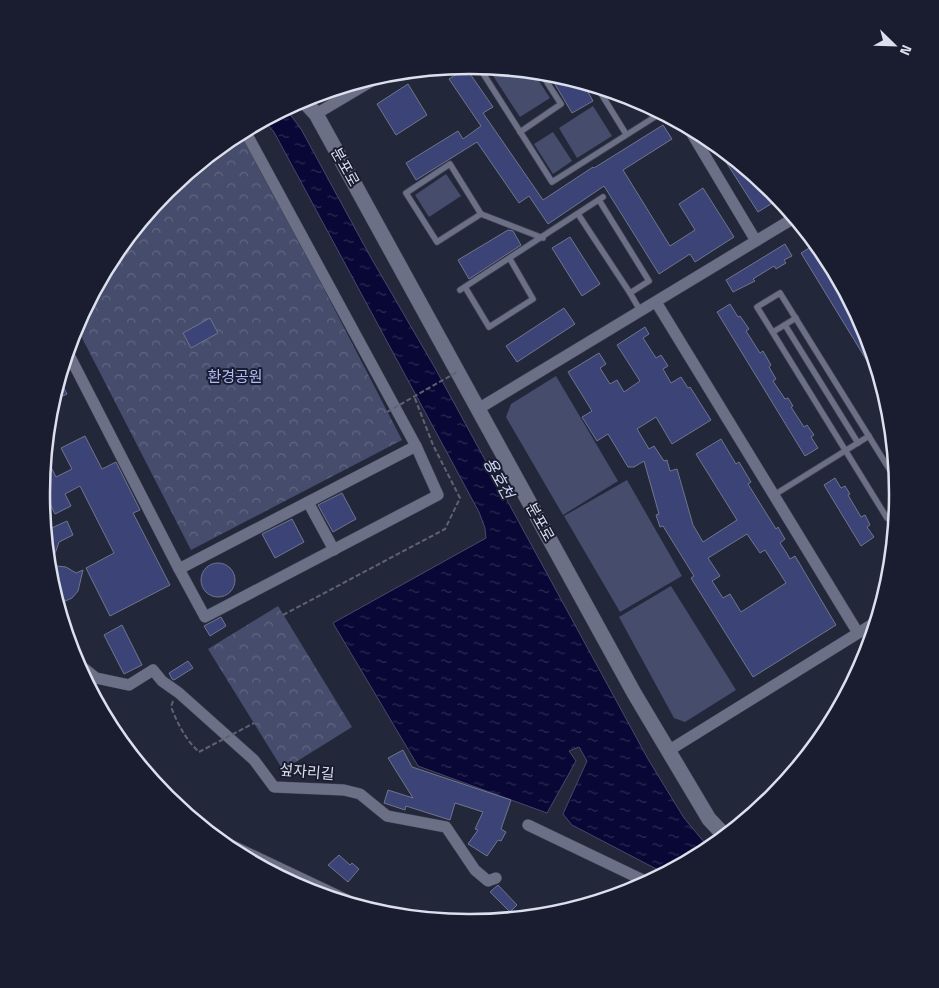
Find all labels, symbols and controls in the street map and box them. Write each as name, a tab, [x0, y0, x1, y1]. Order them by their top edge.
north arrow	[869, 20, 919, 70]
text: N	[895, 42, 918, 59]
street label: 분포로	[325, 143, 366, 190]
park label: 환경공원	[207, 365, 263, 388]
water label: 용호천	[478, 453, 521, 505]
street label: 분포로	[520, 498, 561, 545]
street label: 섶자리길	[279, 758, 336, 785]

